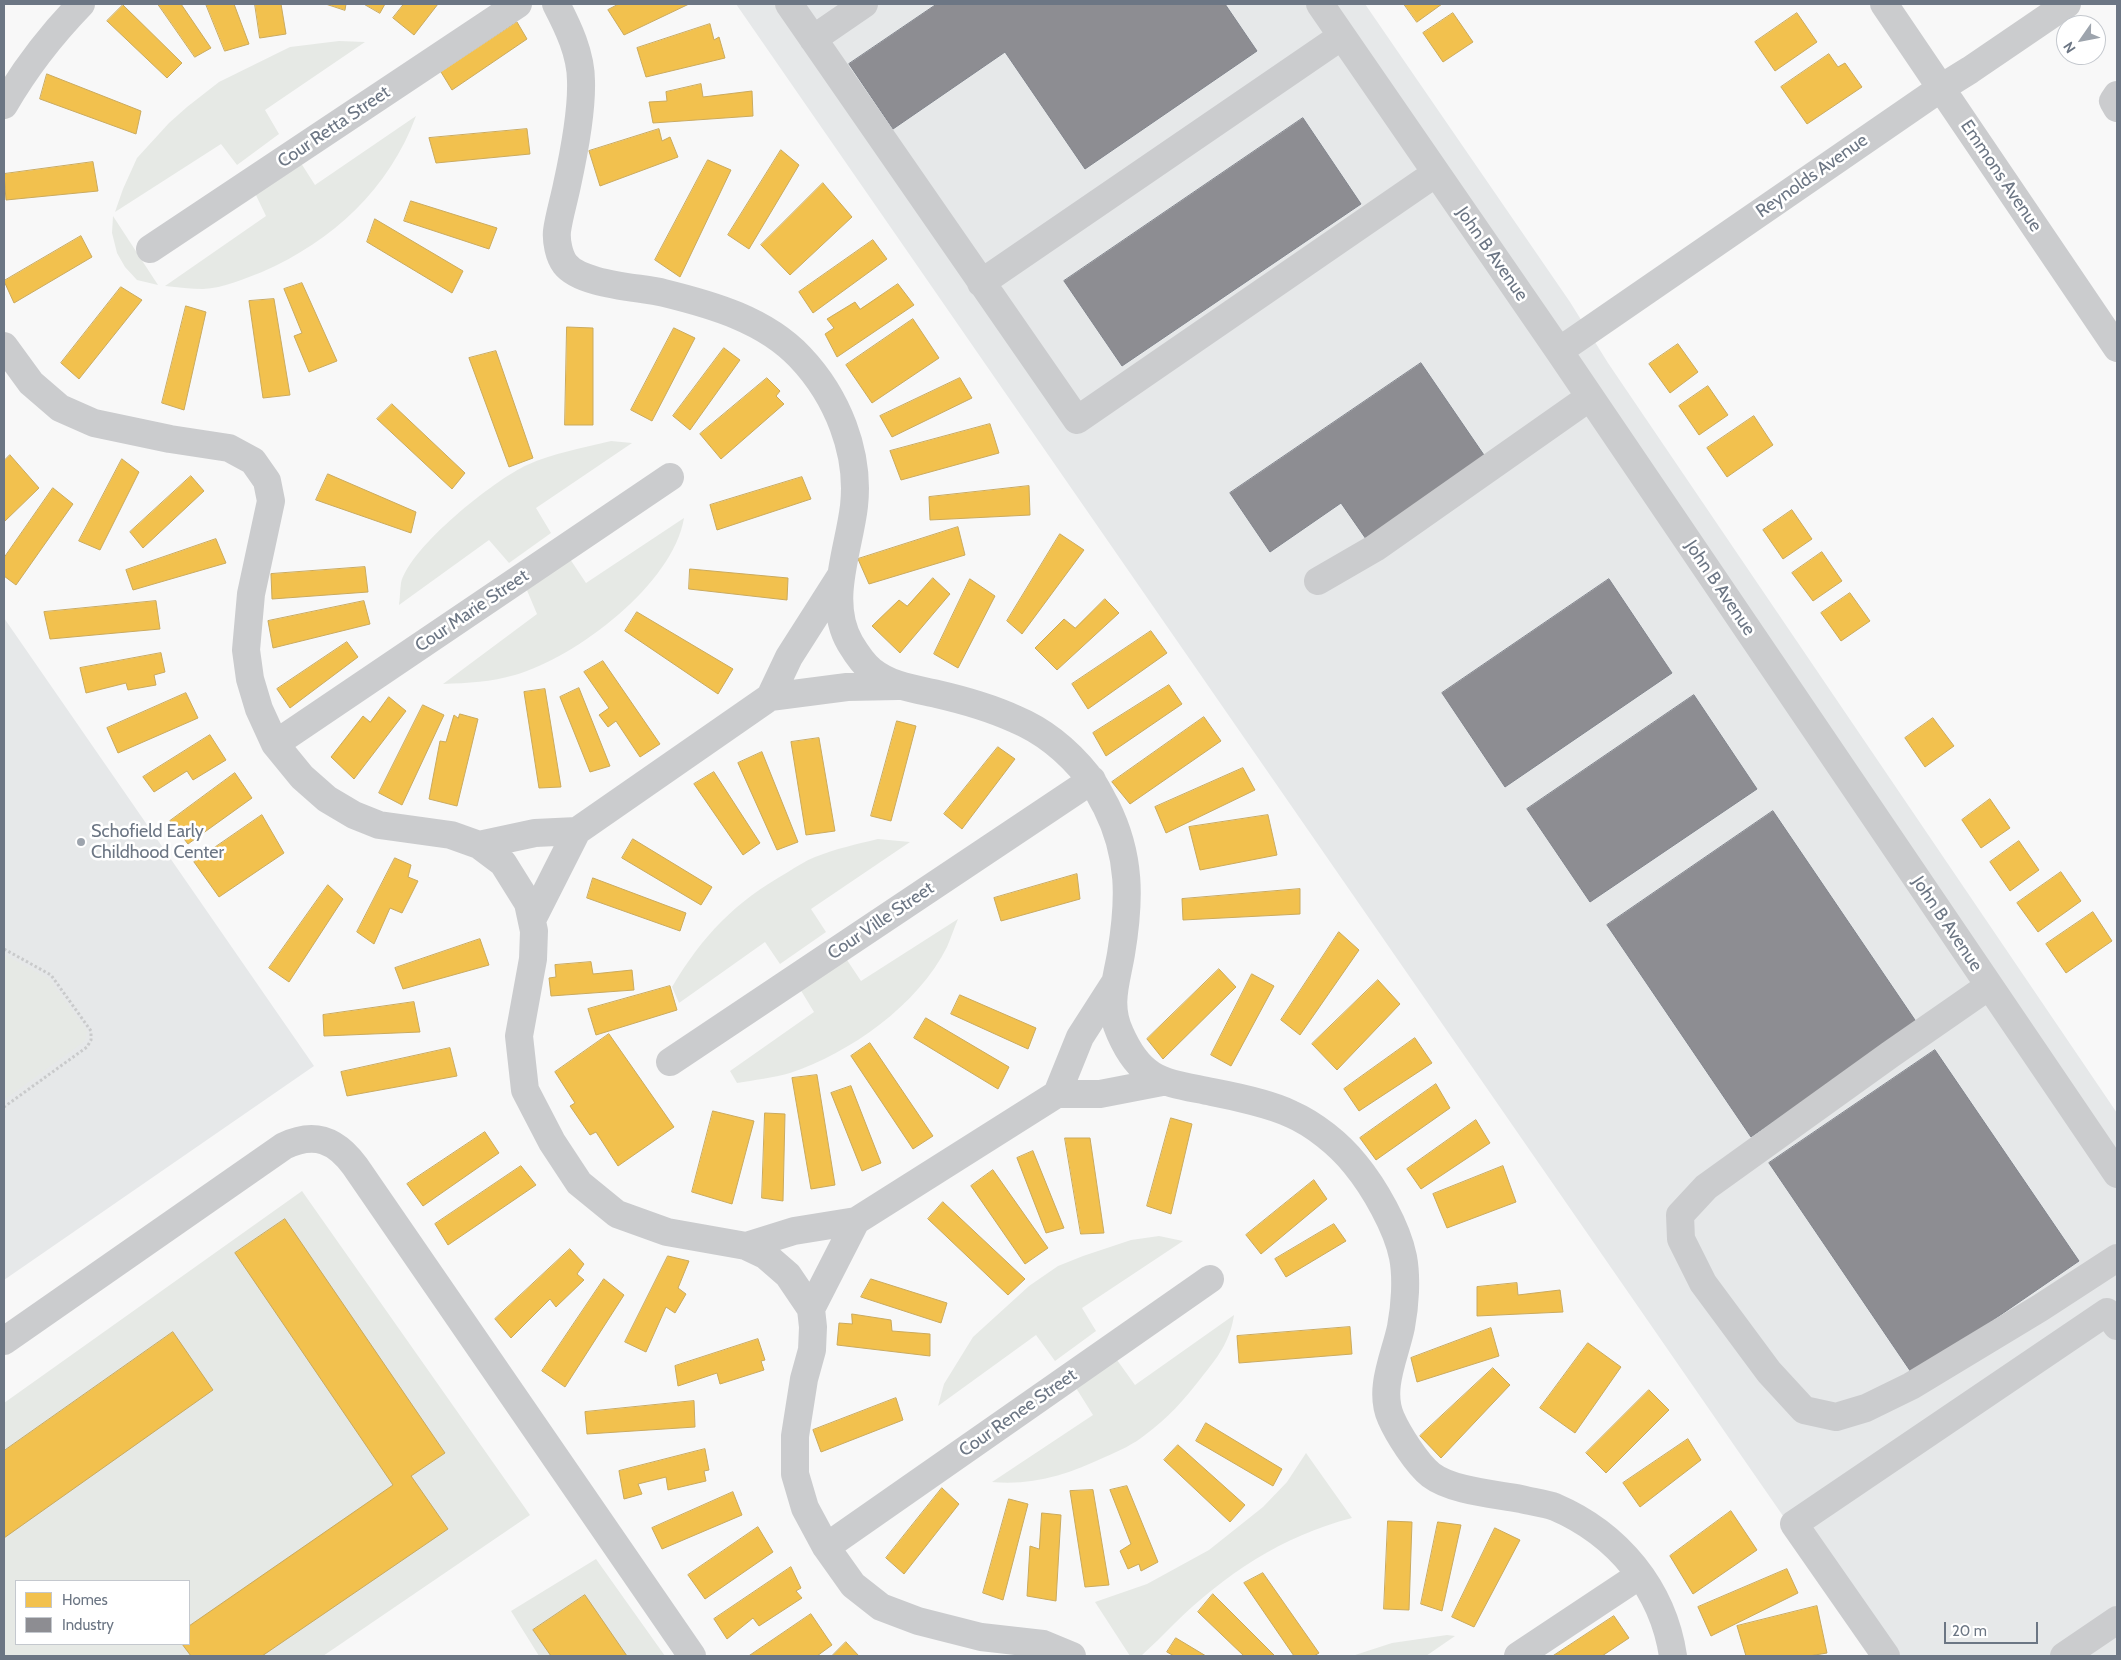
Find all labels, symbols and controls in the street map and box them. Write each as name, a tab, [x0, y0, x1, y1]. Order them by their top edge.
north arrow	[2056, 15, 2106, 65]
text: N	[2059, 39, 2080, 57]
street label: Cour Retta Street	[274, 81, 394, 173]
street label: Emmons Avenue	[1956, 116, 2046, 236]
street label: Reynolds Avenue	[1752, 129, 1872, 223]
street label: John B Avenue	[1452, 203, 1532, 305]
street label: John B Avenue	[1680, 536, 1760, 640]
street label: Cour Marie Street	[411, 565, 533, 657]
place label: Schofield Early Childhood Center	[91, 821, 224, 864]
marker: Schofield Early Childhood Center	[75, 836, 87, 848]
street label: John B Avenue	[1907, 872, 1987, 976]
street label: Cour Ville Street	[824, 878, 938, 964]
street label: Cour Renee Street	[955, 1364, 1081, 1462]
legend	[15, 1580, 190, 1645]
text: Homes	[62, 1591, 108, 1609]
scale bar	[1946, 1612, 2040, 1644]
text: Industry	[62, 1616, 114, 1634]
text: 20 m	[1952, 1622, 1987, 1640]

